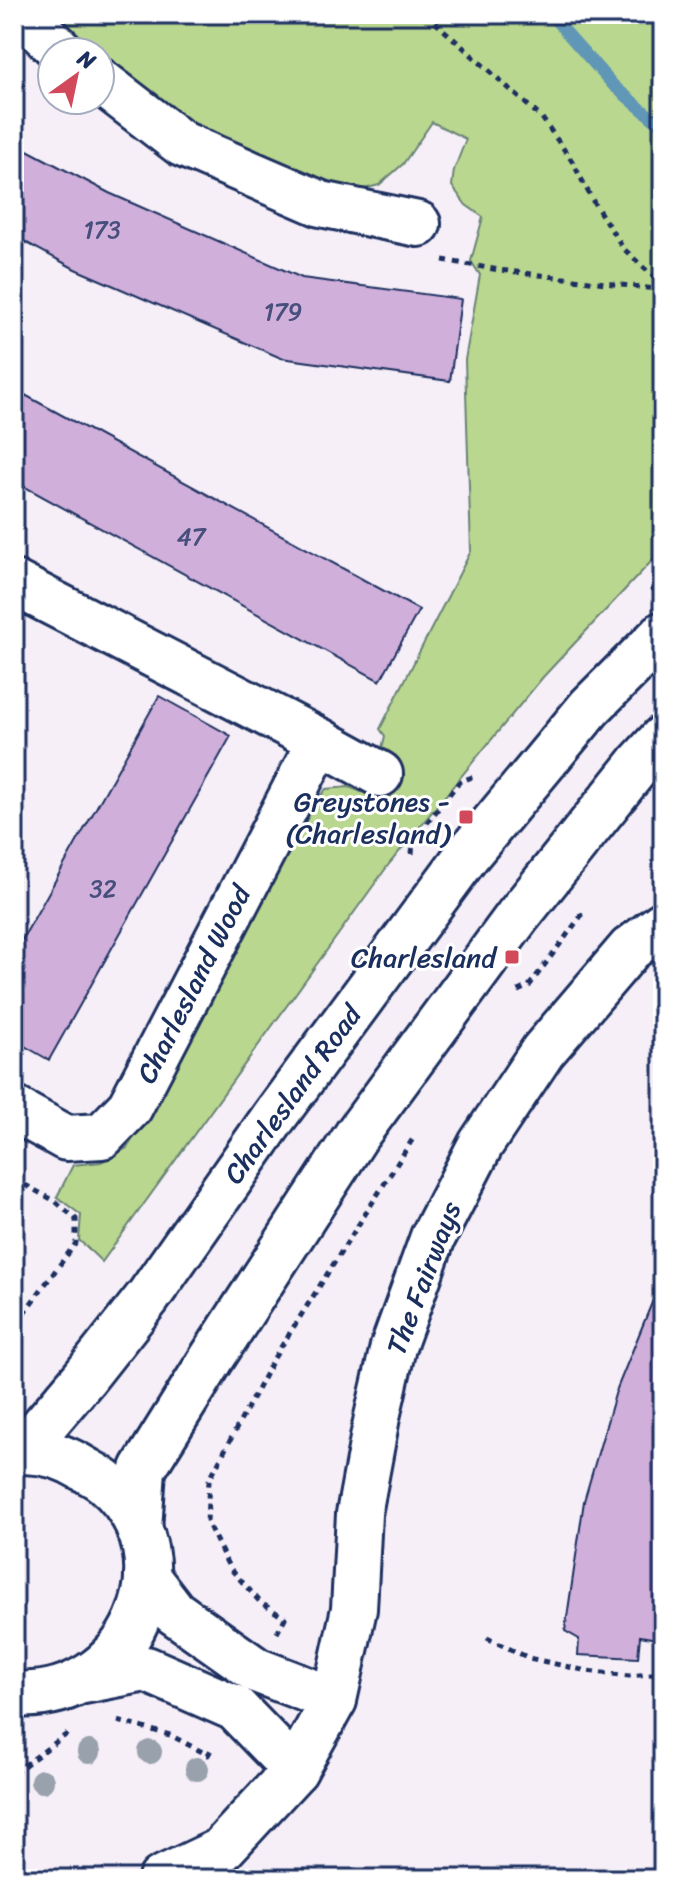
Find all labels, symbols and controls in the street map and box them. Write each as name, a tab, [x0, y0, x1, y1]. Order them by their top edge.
north arrow	[36, 36, 116, 116]
text: N	[69, 39, 104, 81]
house number: 173	[83, 209, 121, 251]
house number: 179	[264, 291, 302, 333]
house number: 47	[177, 516, 207, 558]
place label: Greystones - (Charlesland)	[285, 777, 451, 858]
marker: Greystones - (Charlesland)	[457, 808, 475, 826]
house number: 32	[89, 868, 117, 910]
street label: Charlesland Wood	[122, 874, 266, 1092]
place label: Charlesland	[351, 933, 498, 982]
marker: Charlesland	[503, 948, 521, 966]
street label: Charlesland Road	[210, 992, 376, 1195]
street label: The Fairways	[372, 1194, 475, 1362]

